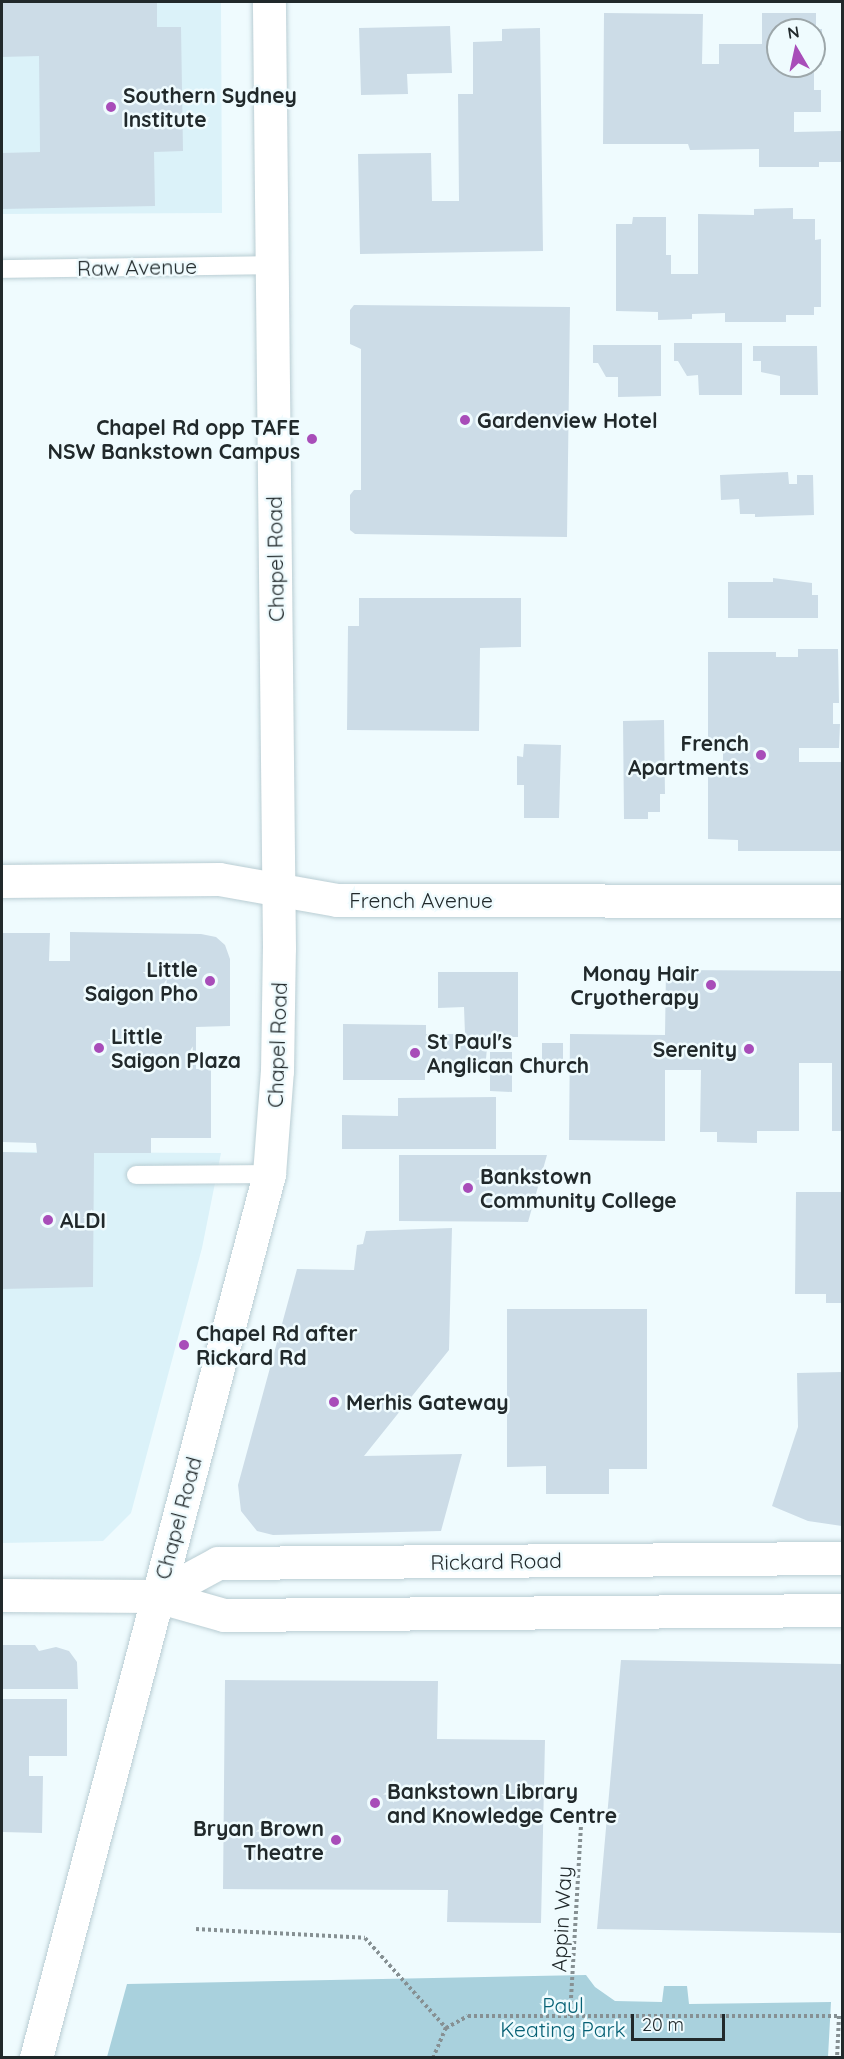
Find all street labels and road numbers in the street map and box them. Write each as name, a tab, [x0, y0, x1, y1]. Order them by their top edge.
street label: Raw Avenue	[77, 253, 197, 281]
street label: Chapel Road	[261, 496, 289, 622]
street label: French Avenue	[349, 887, 493, 913]
street label: Chapel Road	[262, 982, 292, 1108]
street label: Chapel Road	[150, 1454, 206, 1582]
street label: Rickard Road	[430, 1547, 562, 1575]
street label: Appin Way	[546, 1865, 576, 1973]

